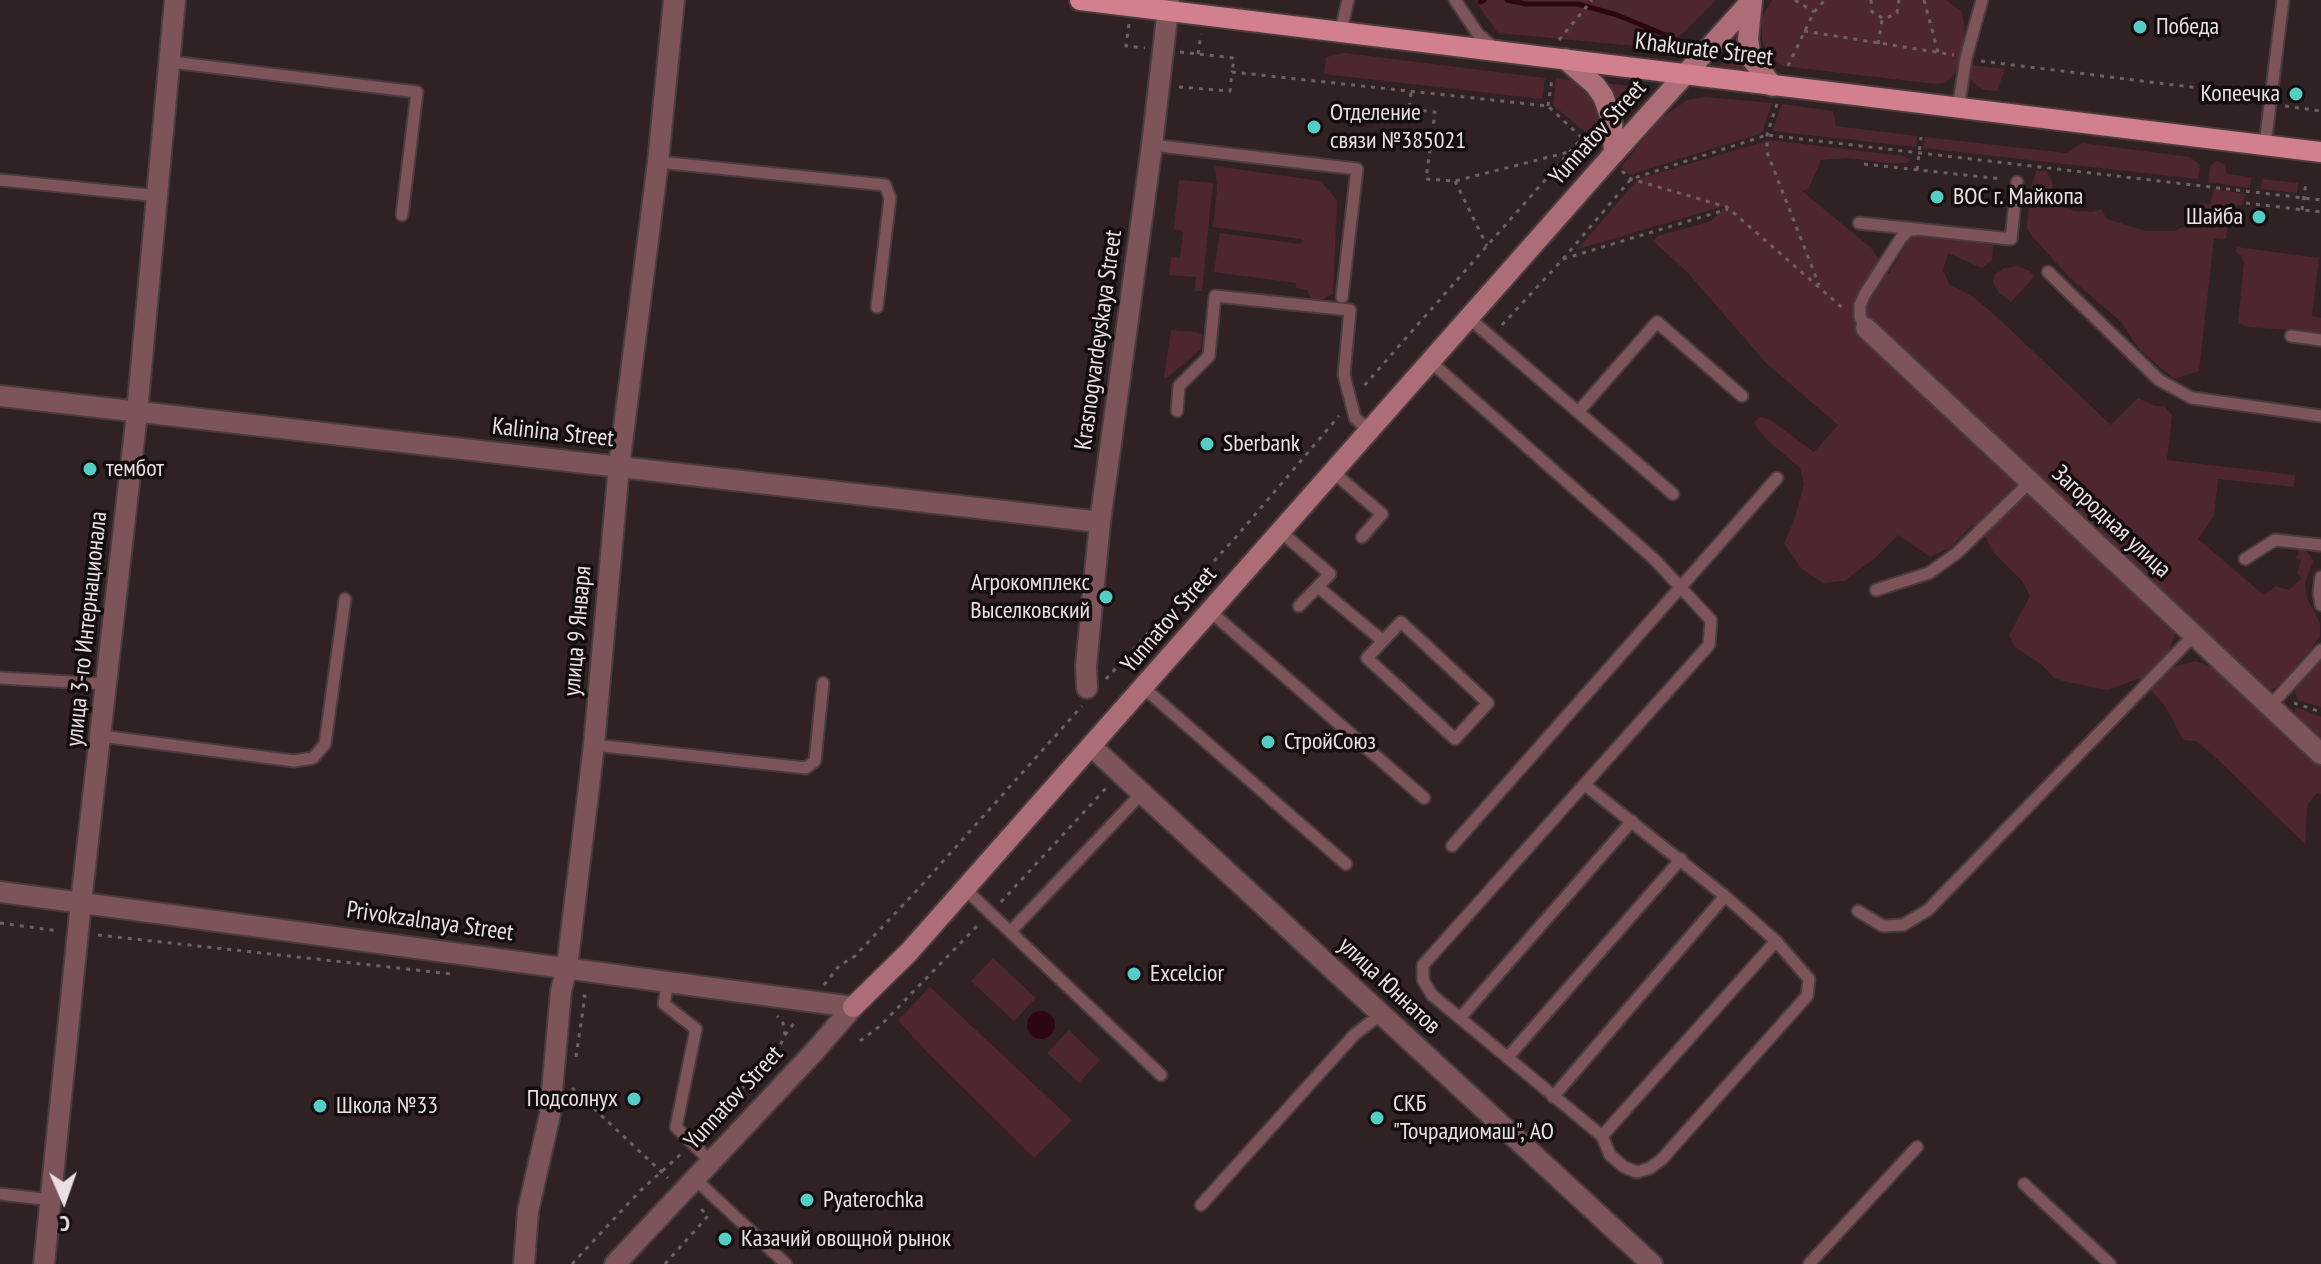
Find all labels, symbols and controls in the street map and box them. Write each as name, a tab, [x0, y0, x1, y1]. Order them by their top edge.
place label: Победа	[2156, 13, 2219, 41]
marker: Победа	[2131, 18, 2149, 36]
street label: Khakurate Street	[1633, 27, 1775, 73]
street label: Yunnatov Street	[1543, 75, 1653, 191]
place label: Копеечка	[2201, 80, 2280, 108]
marker: Копеечка	[2287, 85, 2305, 103]
place label: Отделение связи №385021	[1330, 99, 1466, 155]
marker: Отделение связи №385021	[1305, 118, 1323, 136]
place label: ВОС г. Майкопа	[1953, 183, 2083, 211]
marker: ВОС г. Майкопа	[1928, 188, 1946, 206]
place label: Шайба	[2186, 203, 2243, 231]
marker: Шайба	[2250, 208, 2268, 226]
street label: Krasnogvardeyskaya Street	[1069, 228, 1129, 452]
street label: Kalinina Street	[491, 412, 615, 454]
place label: Sberbank	[1223, 430, 1300, 458]
marker: Sberbank	[1198, 435, 1216, 453]
place label: тембот	[106, 455, 164, 483]
marker: тембот	[81, 460, 99, 478]
street label: Загородная улица	[2046, 460, 2176, 584]
street label: улица 3-го Интернационала	[60, 510, 114, 748]
street label: Yunnatov Street	[1115, 561, 1223, 679]
street label: улица 9 Января	[558, 565, 598, 697]
place label: Агрокомплекс Выселковский	[970, 569, 1090, 625]
marker: Агрокомплекс Выселковский	[1097, 588, 1115, 606]
place label: СтройСоюз	[1284, 728, 1376, 756]
marker: СтройСоюз	[1259, 733, 1277, 751]
street label: Privokzalnaya Street	[345, 896, 515, 948]
street label: улица Юннатов	[1332, 931, 1446, 1041]
place label: Excelcior	[1150, 960, 1224, 988]
marker: Excelcior	[1125, 965, 1143, 983]
street label: Yunnatov Street	[679, 1040, 789, 1156]
place label: Подсолнух	[527, 1085, 618, 1113]
marker: Подсолнух	[625, 1090, 643, 1108]
place label: СКБ "Точрадиомаш", АО	[1393, 1090, 1554, 1146]
place label: Школа №33	[336, 1092, 438, 1120]
marker: Школа №33	[311, 1097, 329, 1115]
marker: СКБ "Точрадиомаш", АО	[1368, 1109, 1386, 1127]
north arrow	[24, 1160, 104, 1240]
place label: Pyaterochka	[823, 1186, 924, 1214]
marker: Pyaterochka	[798, 1191, 816, 1209]
text: С	[59, 1210, 70, 1238]
place label: Казачий овощной рынок	[741, 1225, 951, 1253]
marker: Казачий овощной рынок	[716, 1230, 734, 1248]

